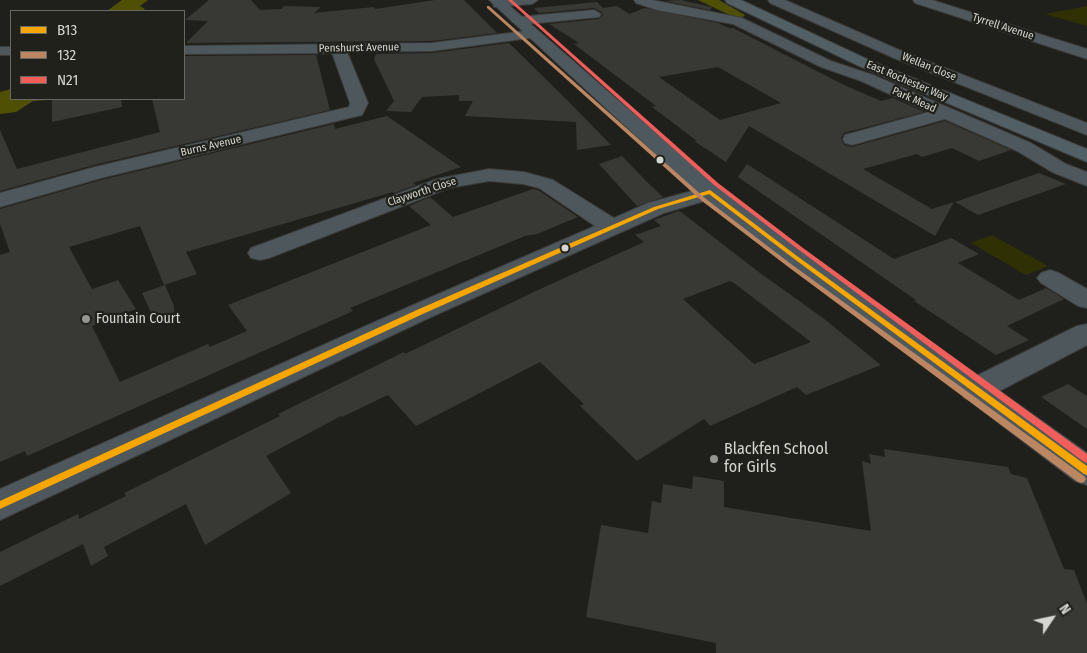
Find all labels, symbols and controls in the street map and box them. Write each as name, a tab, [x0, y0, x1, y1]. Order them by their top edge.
legend	[10, 10, 185, 100]
street label: Tyrrell Avenue	[971, 11, 1035, 43]
text: B13	[57, 21, 77, 39]
street label: Penshurst Avenue	[319, 41, 399, 55]
text: 132	[57, 46, 76, 64]
street label: Wellan Close	[900, 50, 958, 84]
street label: East Rochester Way	[864, 58, 950, 104]
text: N21	[57, 71, 78, 89]
street label: Park Mead	[890, 85, 938, 115]
street label: Burns Avenue	[179, 133, 243, 159]
unlabelled marker	[655, 155, 665, 165]
street label: Clayworth Close	[386, 175, 458, 209]
unlabelled marker	[560, 243, 570, 253]
place label: Fountain Court	[96, 311, 180, 327]
marker: Fountain Court	[80, 313, 92, 325]
place label: Blackfen School for Girls	[724, 440, 828, 478]
marker: Blackfen School for Girls	[708, 453, 720, 465]
north arrow	[1027, 593, 1077, 643]
text: N	[1055, 601, 1074, 618]

